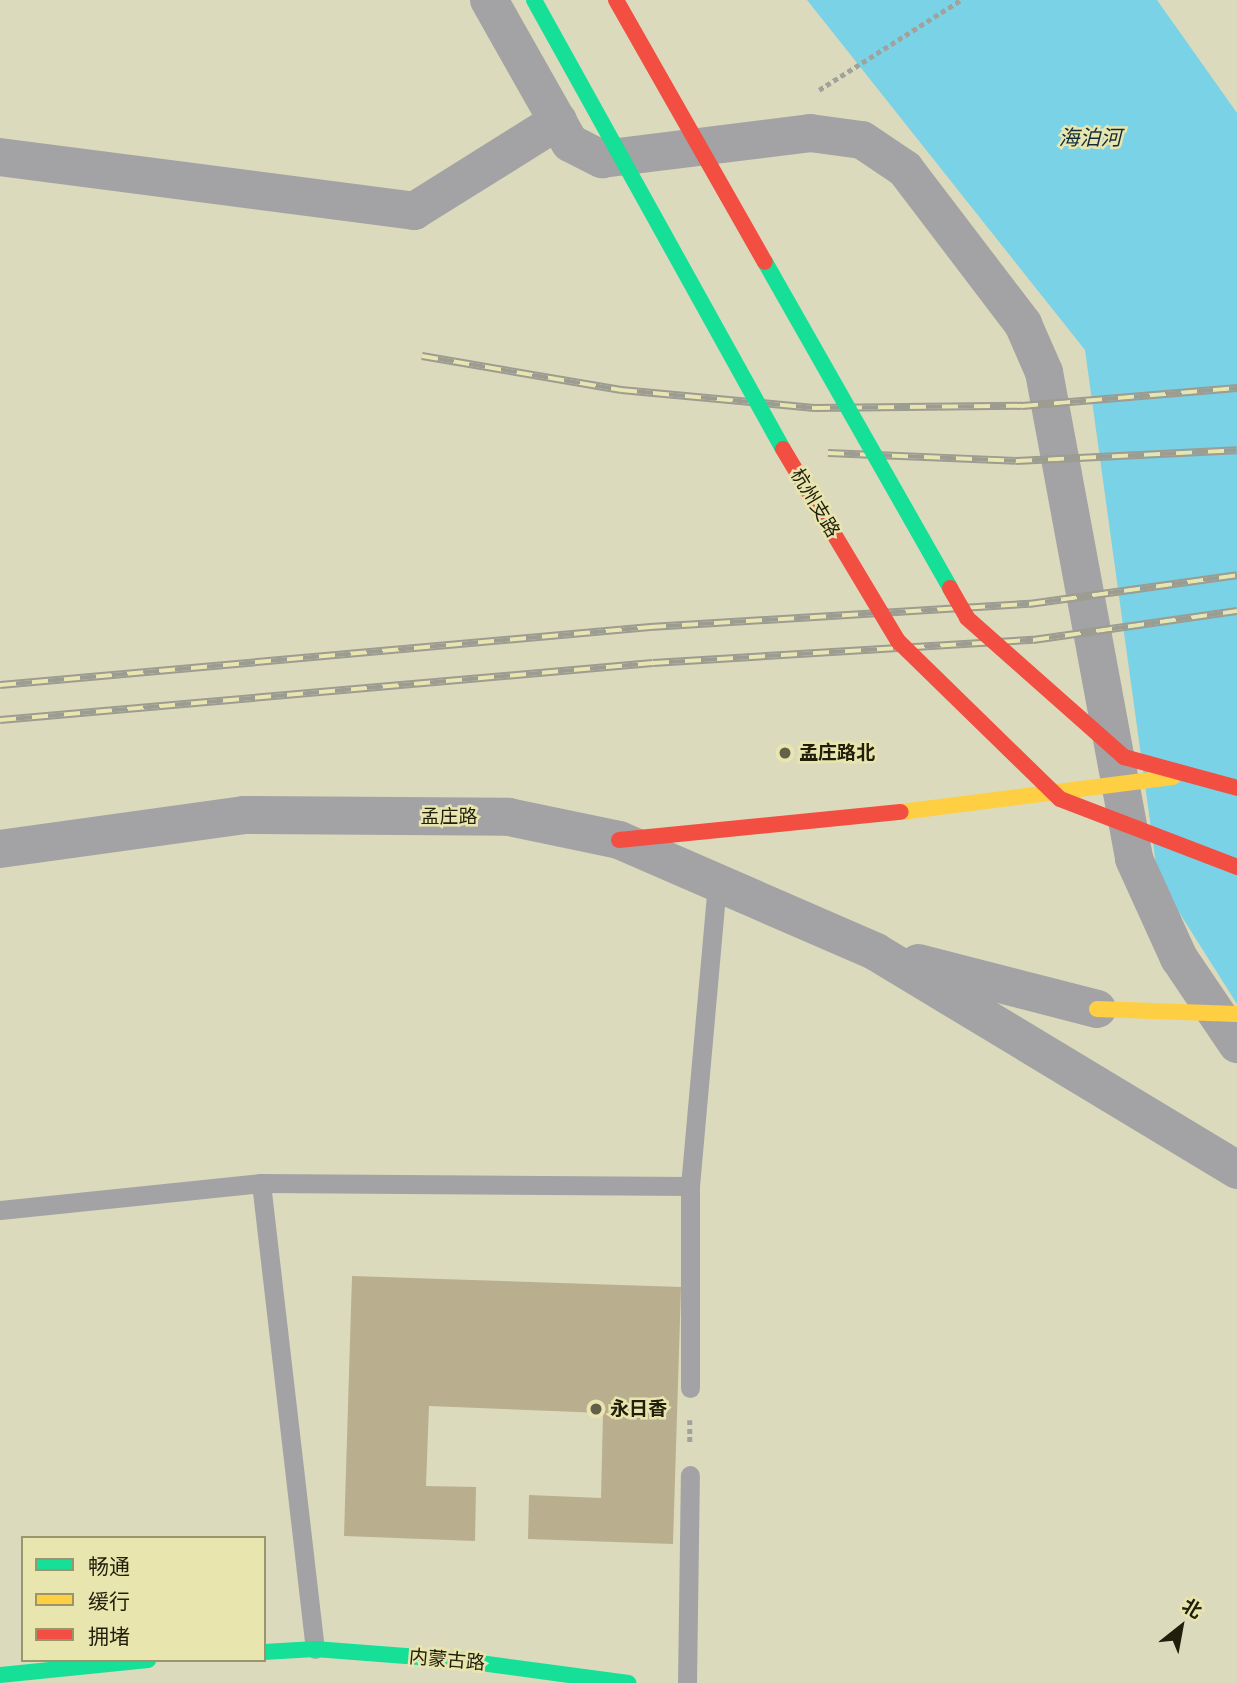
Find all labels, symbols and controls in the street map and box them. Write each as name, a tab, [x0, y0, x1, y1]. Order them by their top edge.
water label: 海泊河	[1059, 125, 1121, 151]
street label: 杭州支路	[786, 465, 844, 541]
place label: 孟庄路北	[799, 742, 875, 764]
marker: 孟庄路北	[777, 745, 793, 761]
street label: 孟庄路	[421, 806, 477, 828]
place label: 永日香	[610, 1398, 667, 1420]
marker: 永日香	[588, 1401, 604, 1417]
legend	[21, 1536, 266, 1662]
text: 畅通	[88, 1554, 130, 1579]
text: 缓行	[88, 1589, 130, 1614]
north arrow	[1146, 1592, 1216, 1662]
text: 北	[1178, 1594, 1206, 1623]
text: 拥堵	[88, 1624, 130, 1649]
street label: 内蒙古路	[408, 1645, 486, 1675]

